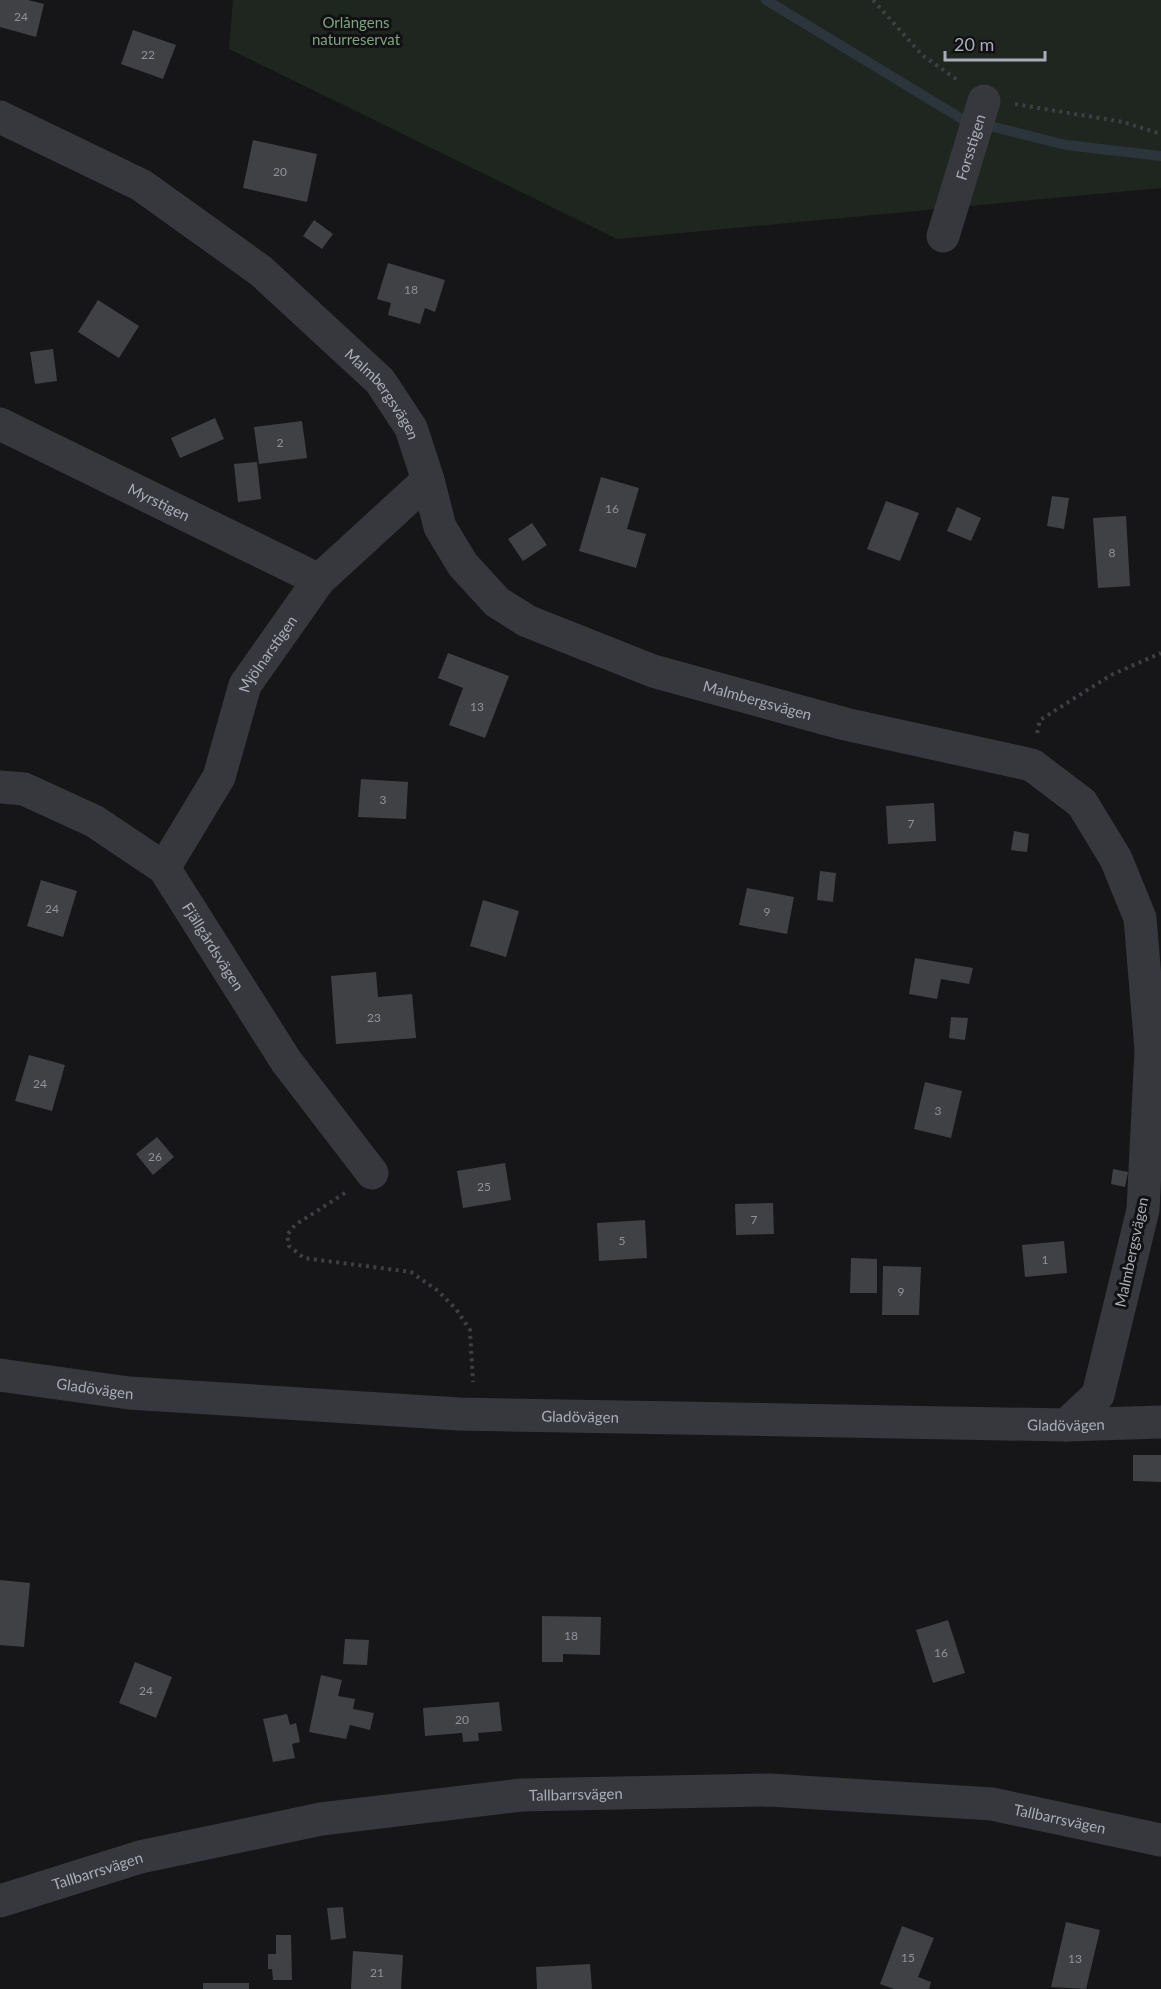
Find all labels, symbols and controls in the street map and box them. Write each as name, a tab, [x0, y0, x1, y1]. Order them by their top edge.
house number: 24	[14, 9, 28, 24]
park label: Orlångens naturreservat	[312, 13, 401, 48]
scale bar	[945, 24, 1046, 62]
text: 20 m	[954, 33, 994, 55]
house number: 22	[141, 47, 155, 62]
street label: Forsstigen	[952, 112, 989, 182]
house number: 20	[273, 164, 287, 179]
house number: 18	[404, 282, 418, 297]
street label: Malmbergsvägen	[341, 344, 423, 442]
house number: 2	[277, 435, 284, 450]
street label: Myrstigen	[125, 479, 193, 524]
house number: 16	[605, 501, 619, 516]
house number: 8	[1109, 545, 1116, 560]
street label: Mjölnarstigen	[234, 612, 300, 694]
street label: Malmbergsvägen	[701, 676, 814, 723]
house number: 13	[470, 699, 484, 714]
house number: 3	[380, 792, 387, 807]
house number: 7	[908, 816, 915, 831]
street label: Fjällgårdsvägen	[179, 899, 248, 994]
house number: 24	[45, 901, 59, 916]
house number: 9	[764, 904, 771, 919]
house number: 23	[367, 1010, 381, 1025]
house number: 24	[33, 1076, 47, 1091]
house number: 3	[935, 1103, 942, 1118]
house number: 26	[148, 1149, 162, 1164]
house number: 25	[477, 1179, 491, 1194]
street label: Malmbergsvägen	[1111, 1195, 1151, 1309]
house number: 7	[751, 1212, 758, 1227]
house number: 5	[619, 1233, 626, 1248]
house number: 1	[1042, 1252, 1049, 1267]
house number: 9	[898, 1284, 905, 1299]
street label: Gladövägen	[55, 1374, 134, 1402]
street label: Gladövägen	[541, 1406, 619, 1426]
street label: Gladövägen	[1027, 1415, 1105, 1434]
house number: 18	[564, 1628, 578, 1643]
house number: 16	[934, 1645, 948, 1660]
house number: 24	[139, 1683, 153, 1698]
house number: 20	[455, 1712, 469, 1727]
street label: Tallbarrsvägen	[529, 1784, 623, 1804]
street label: Tallbarrsvägen	[1012, 1800, 1108, 1837]
street label: Tallbarrsvägen	[50, 1848, 145, 1893]
house number: 15	[901, 1950, 915, 1965]
house number: 13	[1068, 1951, 1082, 1966]
house number: 21	[370, 1965, 384, 1980]

